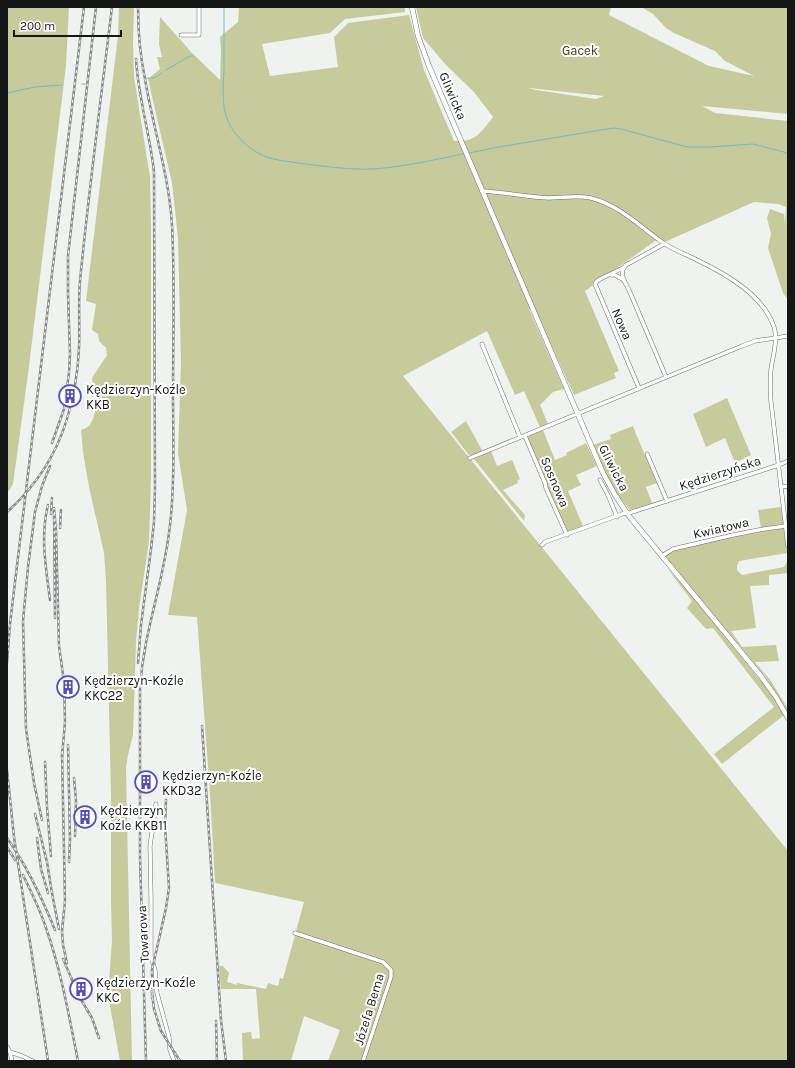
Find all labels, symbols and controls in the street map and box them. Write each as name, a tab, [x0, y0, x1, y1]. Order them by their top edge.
scale bar	[14, 12, 121, 38]
text: 200 m	[20, 19, 55, 33]
park label: Gacek	[562, 43, 598, 58]
street label: Gliwicka	[436, 70, 470, 122]
street label: Nowa	[609, 306, 635, 342]
place label: Kędzierzyn-Koźle KKB	[86, 382, 186, 412]
building icon: Kędzierzyn-Koźle KKB	[57, 383, 83, 409]
street label: Gliwicka	[596, 442, 632, 494]
street label: Kędzierzyńska	[677, 453, 763, 493]
street label: Sosnowa	[538, 455, 572, 509]
street label: Kwiatowa	[692, 514, 750, 542]
place label: Kędzierzyn-Koźle KKC22	[84, 673, 184, 703]
building icon: Kędzierzyn-Koźle KKC22	[55, 674, 81, 700]
place label: Kędzierzyn-Koźle KKD32	[162, 768, 262, 798]
building icon: Kędzierzyn-Koźle KKD32	[133, 769, 159, 795]
place label: Kędzierzyn Koźle KKB11	[100, 803, 167, 833]
building icon: Kędzierzyn Koźle KKB11	[72, 804, 98, 830]
street label: Towarowa	[134, 905, 152, 963]
street label: Józefa Bema	[351, 971, 387, 1047]
place label: Kędzierzyn-Koźle KKC	[96, 975, 196, 1005]
building icon: Kędzierzyn-Koźle KKC	[68, 976, 94, 1002]

